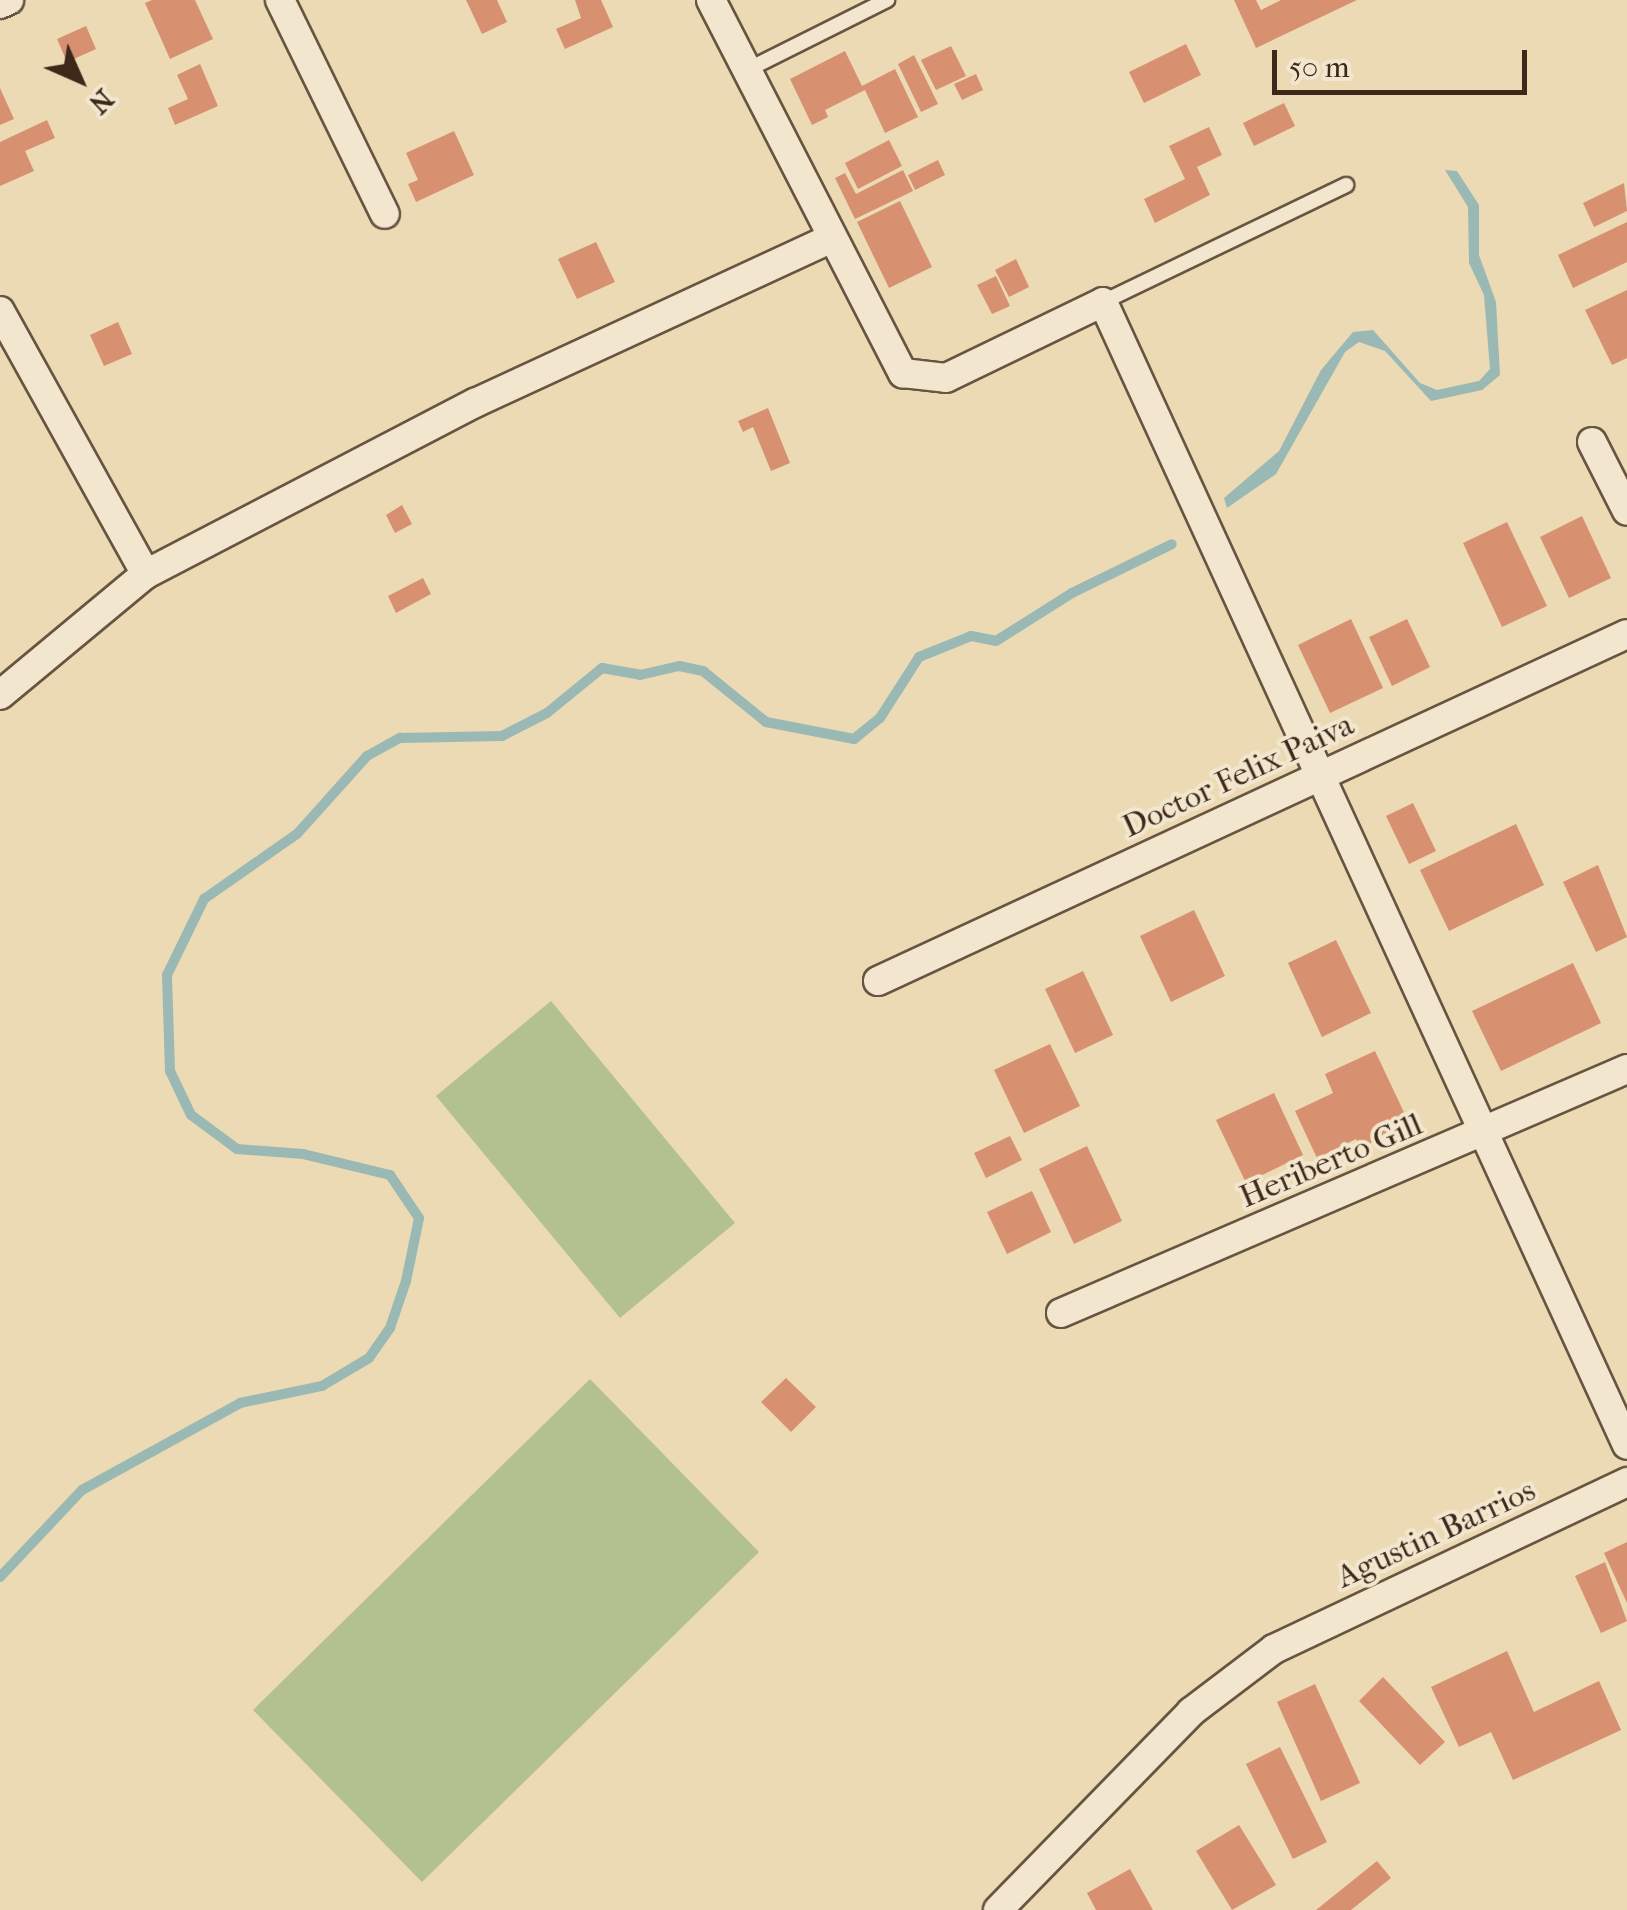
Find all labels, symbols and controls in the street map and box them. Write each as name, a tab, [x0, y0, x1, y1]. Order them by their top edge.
north arrow	[30, 30, 130, 130]
scale bar	[1277, 30, 1532, 92]
text: 50 m	[1289, 50, 1350, 85]
text: N	[82, 82, 121, 121]
street label: Doctor Felix Paiva	[1116, 706, 1360, 846]
street label: Heriberto Gill	[1234, 1105, 1428, 1217]
street label: Agustin Barrios	[1331, 1471, 1541, 1597]

